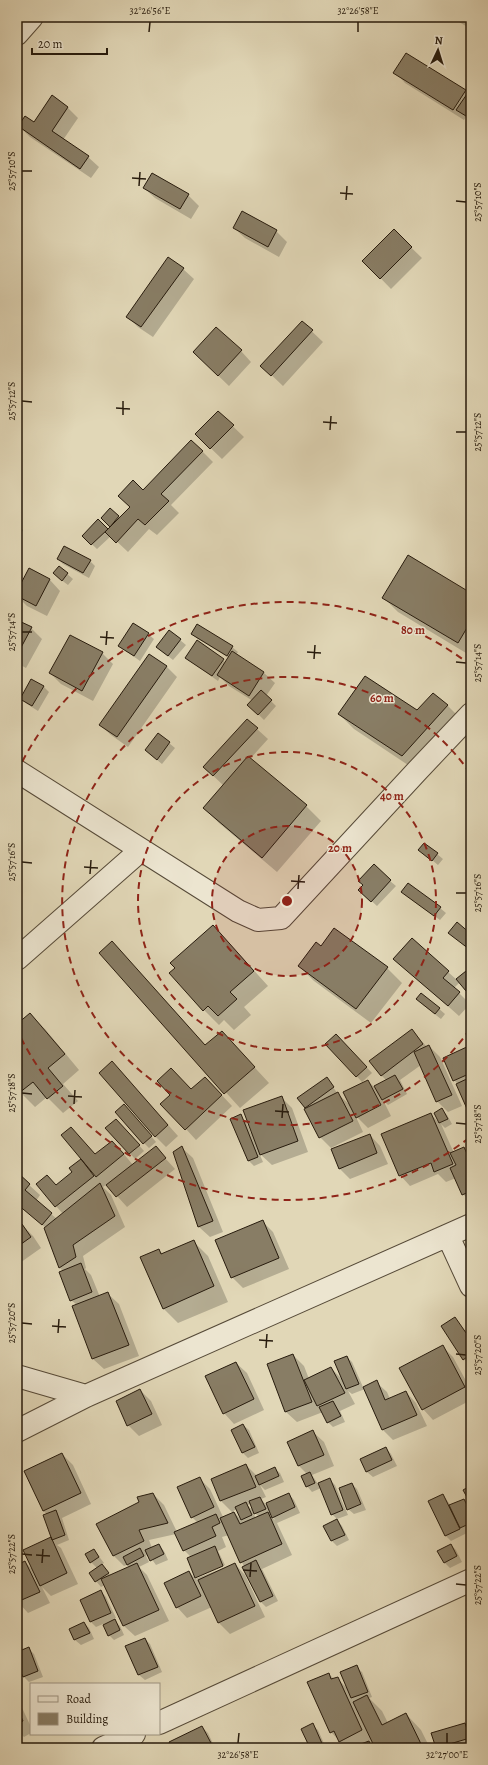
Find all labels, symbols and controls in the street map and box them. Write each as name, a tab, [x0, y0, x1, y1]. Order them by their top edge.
text: 32°26'56"E	[130, 4, 171, 17]
text: 32°26'58"E	[337, 4, 379, 17]
scale bar	[32, 30, 107, 56]
north arrow	[418, 30, 458, 70]
text: N	[434, 33, 443, 48]
text: 20 m	[38, 36, 62, 52]
text: 25°57'10"S	[5, 151, 18, 191]
text: 25°57'10"S	[471, 182, 484, 222]
text: 25°57'12"S	[5, 382, 18, 420]
text: 25°57'12"S	[471, 413, 484, 451]
text: 25°57'14"S	[5, 613, 18, 651]
text: 80 m	[401, 622, 425, 638]
text: 25°57'14"S	[471, 644, 484, 682]
text: 60 m	[370, 690, 394, 706]
text: 40 m	[380, 788, 404, 804]
text: 20 m	[328, 840, 352, 856]
text: 25°57'16"S	[5, 843, 18, 881]
text: 25°57'16"S	[471, 874, 484, 912]
centre of rings	[280, 894, 294, 908]
text: 25°57'18"S	[5, 1074, 18, 1112]
text: 25°57'18"S	[471, 1105, 484, 1143]
text: 25°57'20"S	[5, 1303, 18, 1343]
text: 25°57'20"S	[471, 1335, 484, 1375]
text: 25°57'22"S	[5, 1534, 18, 1574]
text: 25°57'22"S	[471, 1565, 484, 1605]
legend	[30, 1683, 160, 1735]
text: Road	[66, 1691, 92, 1707]
text: Building	[66, 1711, 108, 1727]
text: 32°26'58"E	[217, 1748, 259, 1761]
text: 32°27'00"E	[426, 1748, 468, 1761]

